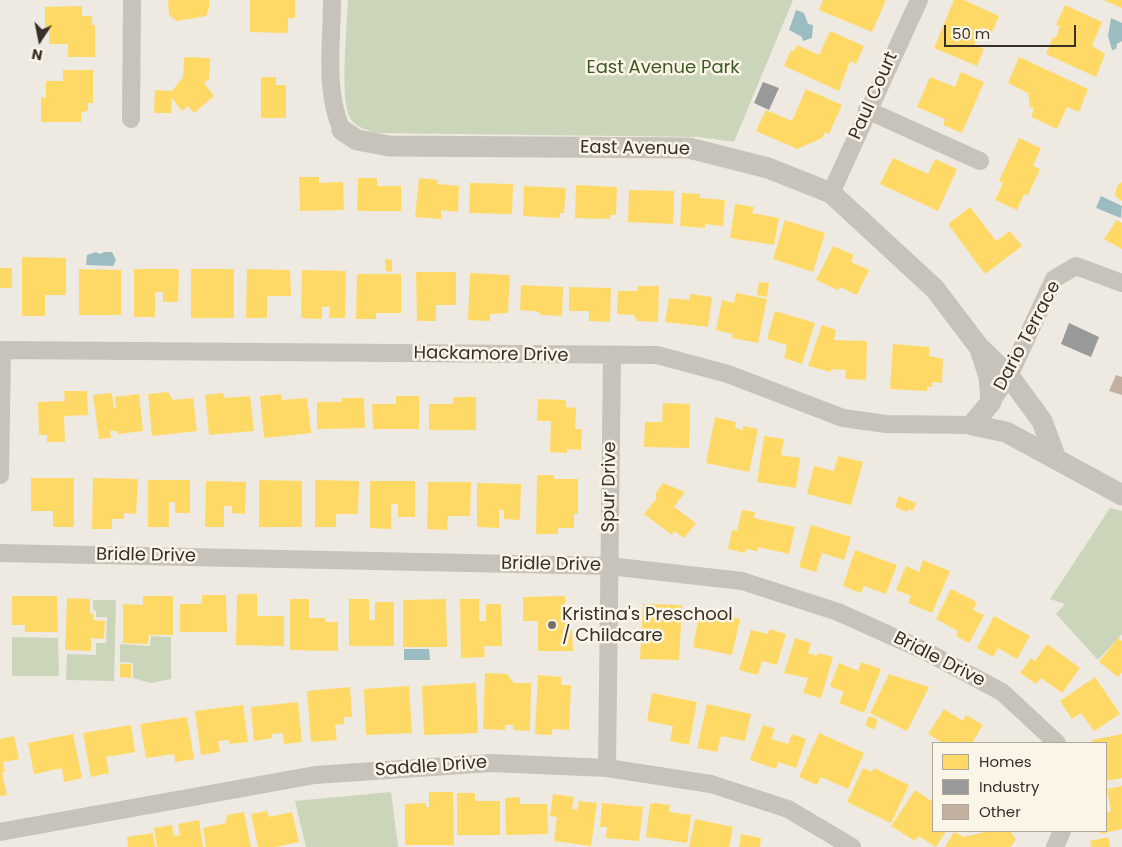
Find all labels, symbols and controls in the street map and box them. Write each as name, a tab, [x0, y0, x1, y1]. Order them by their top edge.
north arrow	[15, 15, 65, 65]
scale bar	[947, 15, 1080, 47]
text: 50 m	[952, 23, 990, 44]
text: N	[30, 44, 44, 66]
street label: Paul Court	[845, 49, 903, 143]
park label: East Avenue Park	[586, 57, 740, 79]
street label: East Avenue	[580, 137, 690, 161]
street label: Dario Terrace	[990, 278, 1066, 394]
street label: Hackamore Drive	[413, 343, 569, 367]
street label: Spur Drive	[598, 441, 622, 533]
street label: Bridle Drive	[96, 544, 196, 568]
street label: Bridle Drive	[501, 553, 601, 577]
place label: Kristina's Preschool / Childcare	[562, 604, 733, 646]
marker: Kristina's Preschool / Childcare	[546, 619, 558, 631]
street label: Bridle Drive	[890, 628, 988, 692]
legend	[932, 742, 1107, 832]
text: Homes	[979, 751, 1032, 772]
street label: Saddle Drive	[374, 752, 488, 782]
text: Industry	[979, 776, 1039, 797]
text: Other	[979, 801, 1021, 822]

